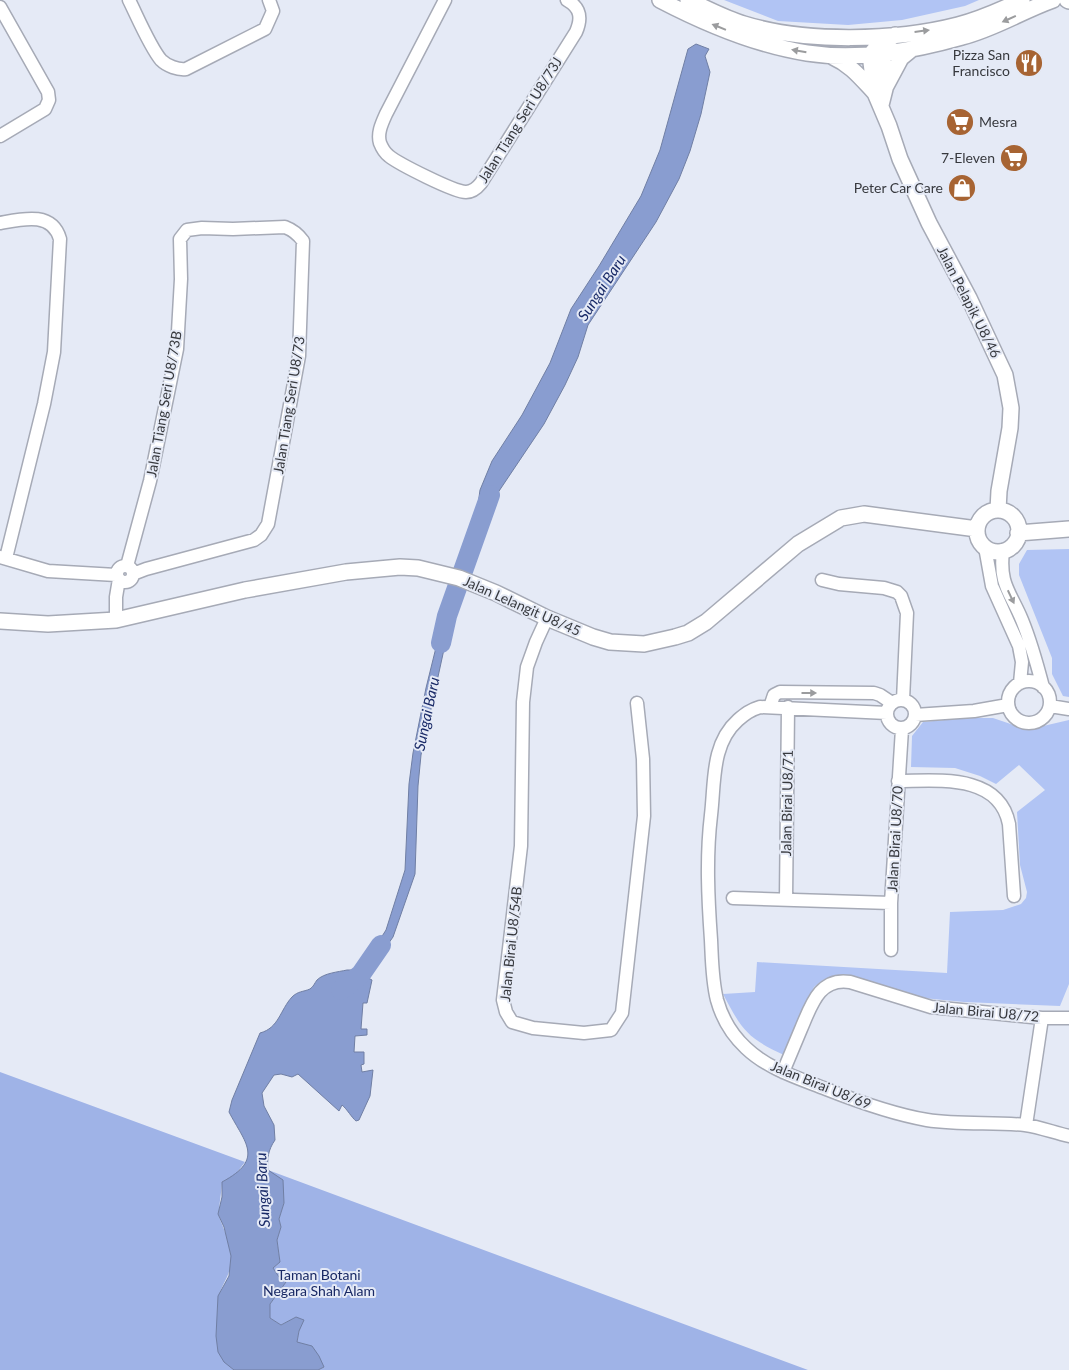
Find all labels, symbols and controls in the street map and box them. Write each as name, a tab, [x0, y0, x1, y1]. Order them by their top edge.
one-way arrow	[1002, 16, 1016, 24]
one-way arrow	[711, 23, 726, 31]
one-way arrow	[914, 27, 930, 35]
place label: Pizza San Francisco	[952, 46, 1010, 79]
one-way arrow	[791, 47, 807, 55]
restaurant icon: Pizza San Francisco	[1014, 48, 1044, 78]
street label: Jalan Tiang Seri U8/73J	[474, 54, 565, 186]
supermarket icon: Mesra	[945, 107, 975, 137]
place label: Mesra	[979, 113, 1017, 130]
supermarket icon: 7-Eleven	[999, 143, 1029, 173]
place label: 7-Eleven	[941, 149, 995, 166]
shop icon: Peter Car Care	[947, 173, 977, 203]
place label: Peter Car Care	[854, 179, 943, 196]
street label: Jalan Pelapik U8/46	[934, 243, 1005, 360]
water label: Sungai Baru	[573, 251, 629, 324]
street label: Jalan Tiang Seri U8/73B	[142, 330, 185, 478]
street label: Jalan Tiang Seri U8/73	[269, 335, 308, 475]
street label: Jalan Lelangit U8/45	[461, 572, 583, 639]
one-way arrow	[1007, 590, 1015, 604]
water label: Sungai Baru	[409, 675, 443, 752]
one-way arrow	[801, 689, 817, 697]
street label: Jalan Birai U8/71	[777, 750, 796, 856]
street label: Jalan Birai U8/70	[883, 785, 906, 893]
street label: Jalan Birai U8/54B	[496, 886, 525, 1002]
street label: Jalan Birai U8/72	[932, 998, 1040, 1025]
street label: Jalan Birai U8/69	[769, 1057, 874, 1112]
water label: Sungai Baru	[251, 1152, 273, 1228]
park label: Taman Botani Negara Shah Alam	[263, 1266, 375, 1299]

